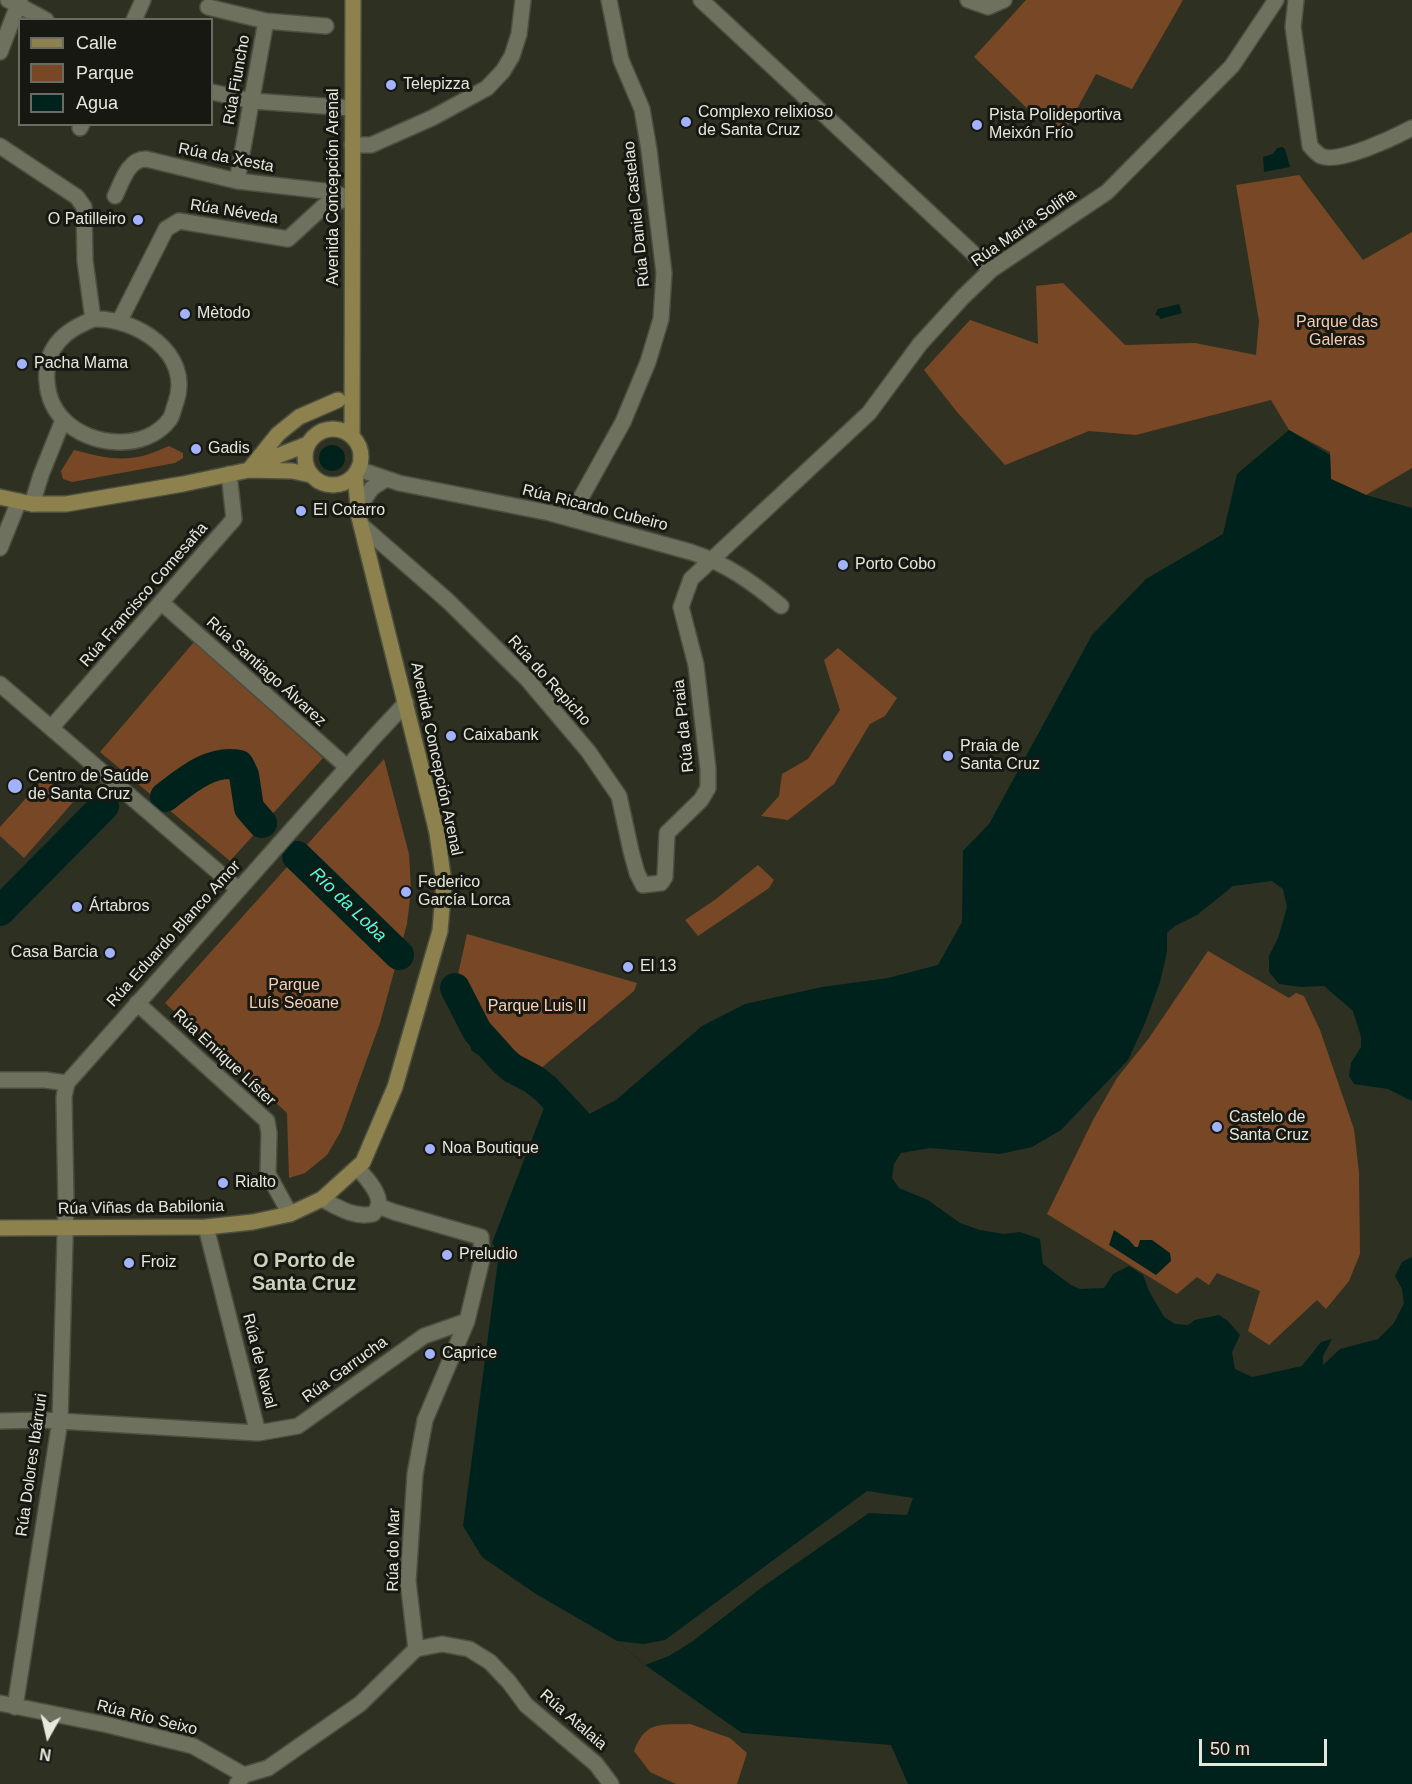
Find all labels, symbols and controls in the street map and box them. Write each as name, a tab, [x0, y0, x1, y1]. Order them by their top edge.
legend	[18, 18, 213, 126]
text: Calle	[76, 33, 117, 53]
street label: Rúa Fiuncho	[220, 34, 254, 126]
text: Parque	[76, 63, 134, 83]
place label: Telepizza	[403, 75, 470, 95]
marker: Telepizza	[384, 78, 398, 92]
street label: Avenida Concepción Arenal	[324, 88, 344, 286]
text: Agua	[76, 93, 118, 113]
place label: Complexo relixioso de Santa Cruz	[698, 103, 833, 141]
place label: Pista Polideportiva Meixón Frío	[989, 106, 1122, 144]
marker: Complexo relixioso de Santa Cruz	[679, 115, 693, 129]
marker: Pista Polideportiva Meixón Frío	[970, 118, 984, 132]
street label: Rúa da Xesta	[177, 139, 275, 177]
street label: Rúa Daniel Castelao	[620, 140, 654, 288]
street label: Rúa María Soliña	[968, 185, 1080, 271]
street label: Rúa Néveda	[189, 196, 279, 228]
place label: O Patilleiro	[48, 210, 126, 230]
marker: O Patilleiro	[131, 213, 145, 227]
place label: Mètodo	[197, 304, 250, 324]
marker: Mètodo	[178, 307, 192, 321]
park label: Parque das Galeras	[1296, 313, 1378, 351]
place label: Pacha Mama	[34, 354, 128, 374]
marker: Pacha Mama	[15, 357, 29, 371]
place label: Gadis	[208, 439, 250, 459]
marker: Gadis	[189, 442, 203, 456]
street label: Rúa Ricardo Cubeiro	[520, 481, 670, 535]
place label: El Cotarro	[313, 501, 385, 521]
marker: El Cotarro	[294, 504, 308, 518]
street label: Rúa Francisco Comesaña	[76, 519, 212, 671]
place label: Porto Cobo	[855, 555, 936, 575]
marker: Porto Cobo	[836, 558, 850, 572]
street label: Rúa Santiago Álvarez	[202, 613, 330, 731]
street label: Rúa do Repicho	[503, 632, 595, 730]
street label: Avenida Concepción Arenal	[406, 661, 466, 857]
street label: Rúa da Praia	[670, 679, 698, 773]
place label: Caixabank	[463, 726, 539, 746]
marker: Caixabank	[444, 729, 458, 743]
place label: Praia de Santa Cruz	[960, 737, 1040, 775]
marker: Praia de Santa Cruz	[941, 749, 955, 763]
place label: Centro de Saúde de Santa Cruz	[28, 767, 149, 805]
marker: Centro de Saúde de Santa Cruz	[6, 777, 24, 795]
street label: Rúa Eduardo Blanco Amor	[103, 857, 245, 1011]
water label: Río da Loba	[305, 863, 391, 947]
place label: Federico García Lorca	[418, 873, 510, 911]
marker: Federico García Lorca	[399, 885, 413, 899]
place label: Ártabros	[89, 897, 149, 917]
marker: Ártabros	[70, 900, 84, 914]
place label: Casa Barcia	[11, 943, 98, 963]
marker: Casa Barcia	[103, 946, 117, 960]
place label: El 13	[640, 957, 676, 977]
marker: El 13	[621, 960, 635, 974]
park label: Parque Luís Seoane	[249, 976, 339, 1014]
park label: Parque Luis II	[488, 997, 586, 1017]
street label: Rúa Enrique Líster	[169, 1005, 279, 1111]
place label: Castelo de Santa Cruz	[1229, 1108, 1309, 1146]
marker: Castelo de Santa Cruz	[1210, 1120, 1224, 1134]
place label: Noa Boutique	[442, 1139, 539, 1159]
marker: Noa Boutique	[423, 1142, 437, 1156]
place label: Rialto	[235, 1173, 276, 1193]
marker: Rialto	[216, 1176, 230, 1190]
street label: Rúa Viñas da Babilonia	[58, 1197, 224, 1219]
place label: Preludio	[459, 1245, 518, 1265]
marker: Preludio	[440, 1248, 454, 1262]
district label: O Porto de Santa Cruz	[252, 1249, 356, 1296]
place label: Froiz	[141, 1253, 177, 1273]
marker: Froiz	[122, 1256, 136, 1270]
street label: Rúa de Naval	[238, 1312, 280, 1410]
street label: Rúa Garrucha	[299, 1333, 391, 1407]
place label: Caprice	[442, 1344, 497, 1364]
marker: Caprice	[423, 1347, 437, 1361]
street label: Rúa Dolores Ibárruri	[12, 1392, 52, 1538]
street label: Rúa do Mar	[384, 1508, 404, 1592]
street label: Rúa Atalaia	[535, 1686, 611, 1754]
street label: Rúa Río Seixo	[95, 1696, 199, 1740]
north arrow	[18, 1706, 78, 1766]
scale bar	[1202, 1727, 1330, 1765]
text: 50 m	[1210, 1739, 1250, 1759]
text: N	[39, 1745, 52, 1764]

